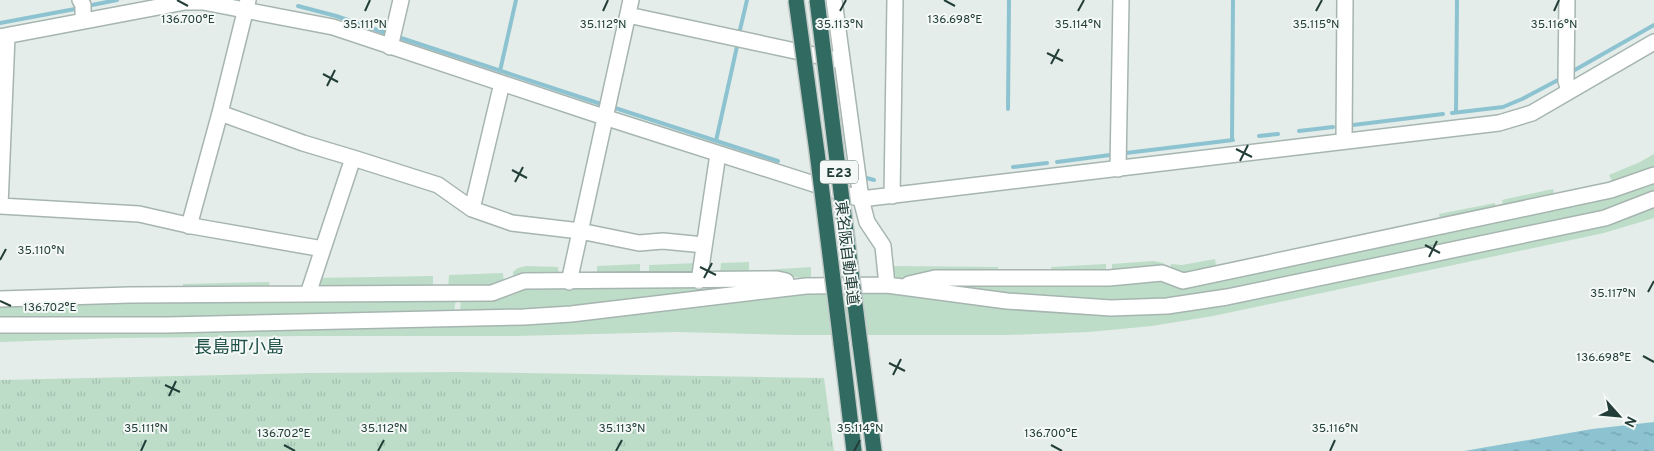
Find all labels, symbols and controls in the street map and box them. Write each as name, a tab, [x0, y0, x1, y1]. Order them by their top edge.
text: 136.700°E	[161, 12, 215, 28]
text: 136.698°E	[928, 12, 982, 28]
text: 35.111°N	[343, 17, 387, 33]
text: 35.112°N	[579, 17, 627, 33]
text: 35.113°N	[817, 17, 863, 33]
text: 35.114°N	[1055, 17, 1101, 33]
text: 35.115°N	[1292, 17, 1340, 33]
text: 35.116°N	[1531, 17, 1577, 33]
road number: E23	[820, 160, 858, 183]
street label: 東名阪自動車道	[830, 200, 861, 306]
text: 35.110°N	[17, 243, 65, 259]
text: 35.117°N	[1590, 286, 1636, 302]
text: 136.702°E	[23, 300, 77, 316]
district label: 長島町小島	[194, 337, 284, 360]
text: 136.698°E	[1577, 350, 1631, 366]
north arrow	[1594, 391, 1644, 441]
text: N	[1619, 413, 1639, 430]
text: 35.111°N	[124, 421, 168, 437]
text: 35.112°N	[360, 421, 408, 437]
text: 35.113°N	[599, 421, 645, 437]
text: 35.114°N	[837, 421, 883, 437]
text: 35.116°N	[1312, 421, 1358, 437]
text: 136.702°E	[257, 426, 311, 442]
text: 136.700°E	[1024, 426, 1078, 442]

